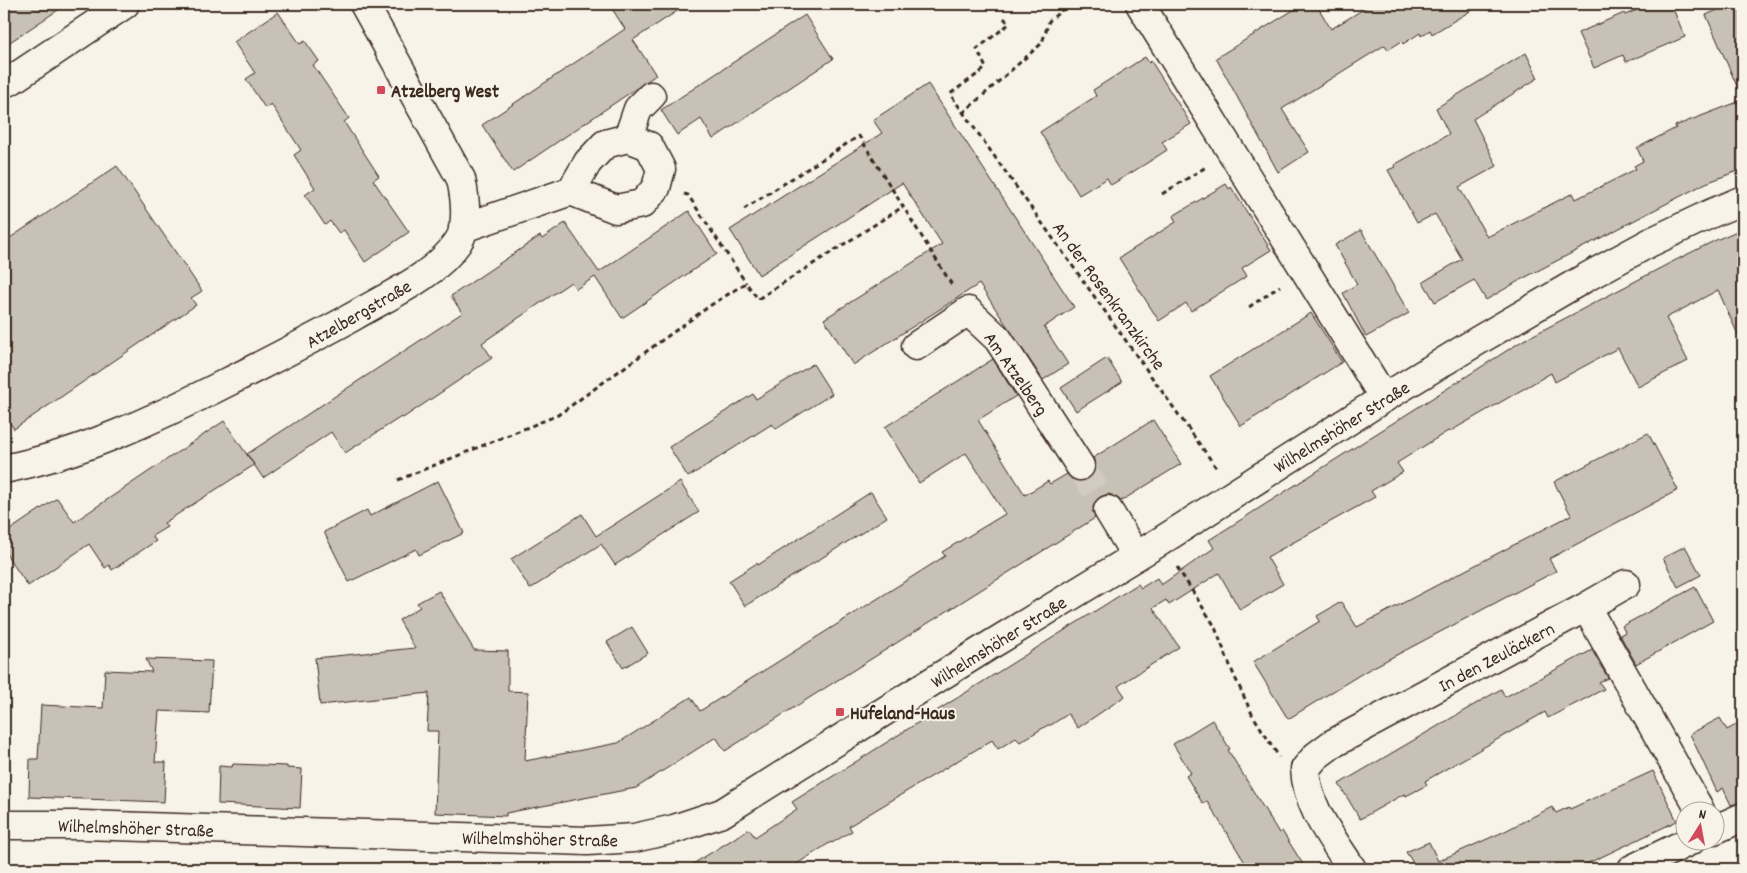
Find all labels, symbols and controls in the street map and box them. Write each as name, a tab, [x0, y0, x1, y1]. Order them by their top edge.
place label: Atzelberg West	[391, 80, 499, 107]
marker: Atzelberg West	[375, 84, 387, 96]
street label: An der Rosenkranzkirche	[1044, 217, 1170, 377]
street label: Atzelbergstraße	[302, 275, 418, 357]
street label: Am Atzelberg	[975, 327, 1053, 423]
street label: Wilhelmshöher Straße	[1270, 376, 1416, 482]
street label: Wilhelmshöher Straße	[927, 591, 1073, 697]
street label: In den Zeuläckern	[1435, 617, 1560, 701]
place label: Hufeland-Haus	[850, 702, 955, 729]
marker: Hufeland-Haus	[834, 706, 846, 718]
north arrow	[1674, 800, 1724, 850]
text: N	[1697, 805, 1707, 826]
street label: Wilhelmshöher Straße	[58, 814, 214, 847]
street label: Wilhelmshöher Straße	[462, 827, 618, 856]

